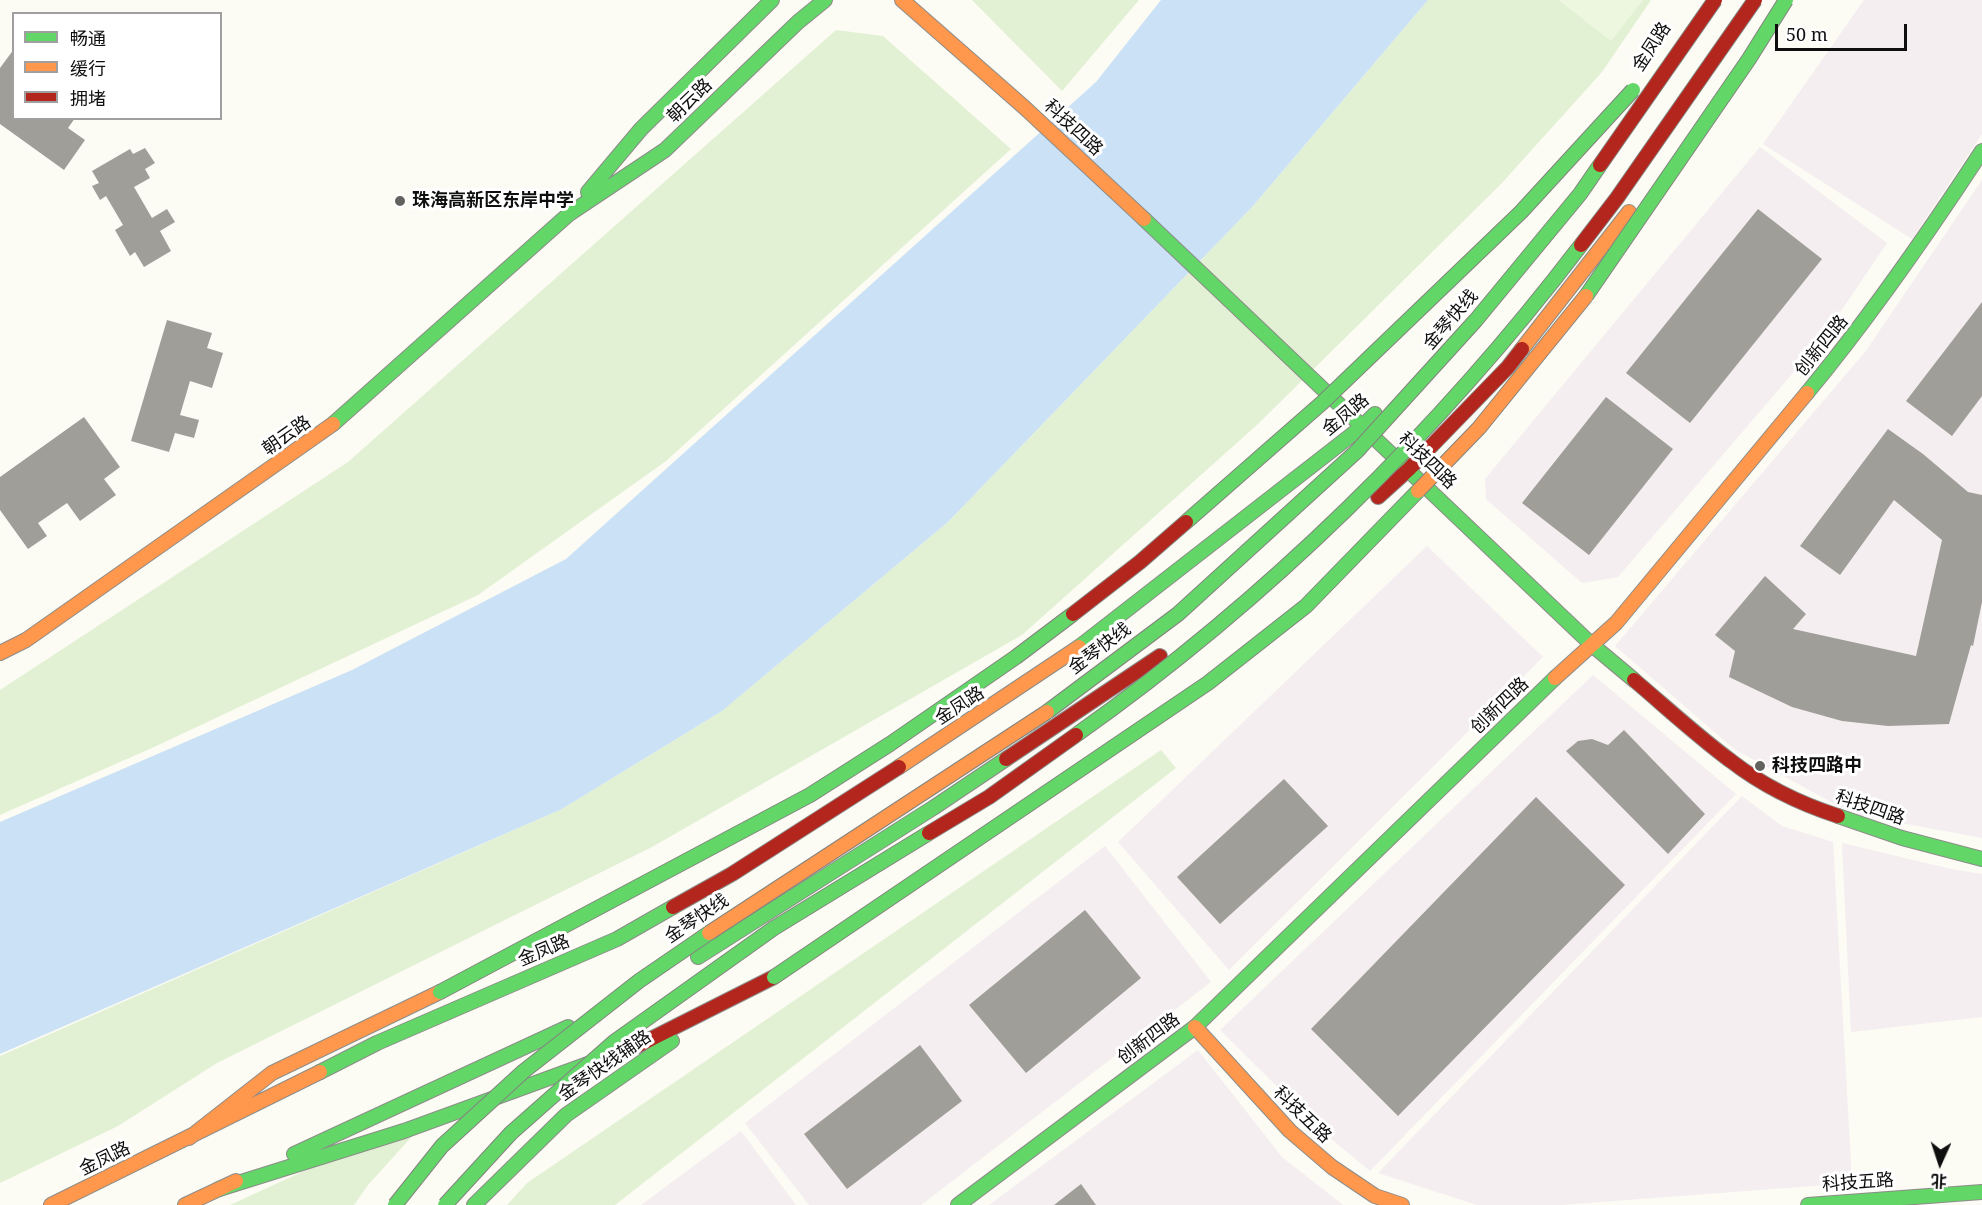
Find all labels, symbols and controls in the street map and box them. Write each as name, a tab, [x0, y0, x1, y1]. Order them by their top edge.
legend	[12, 12, 222, 120]
scale bar	[1778, 12, 1910, 50]
street label: 金凤路	[1628, 18, 1676, 76]
text: 50 m	[1786, 22, 1828, 46]
text: 畅通	[70, 26, 106, 50]
text: 缓行	[70, 56, 106, 80]
street label: 朝云路	[663, 74, 717, 128]
text: 拥堵	[70, 86, 106, 110]
street label: 科技四路	[1039, 96, 1107, 160]
place label: 珠海高新区东岸中学	[412, 190, 574, 212]
marker: 珠海高新区东岸中学	[393, 194, 407, 208]
street label: 金琴快线	[1419, 286, 1483, 354]
street label: 创新四路	[1791, 311, 1853, 381]
street label: 金凤路	[1318, 389, 1374, 441]
street label: 朝云路	[259, 412, 315, 460]
street label: 科技四路	[1394, 428, 1460, 494]
street label: 金琴快线	[1065, 619, 1135, 679]
street label: 创新四路	[1467, 673, 1533, 739]
street label: 金凤路	[931, 682, 989, 730]
place label: 科技四路中	[1772, 755, 1862, 777]
marker: 科技四路中	[1753, 759, 1767, 773]
street label: 科技四路	[1832, 786, 1908, 830]
street label: 金琴快线	[661, 890, 733, 948]
street label: 金凤路	[515, 931, 573, 971]
street label: 创新四路	[1114, 1009, 1184, 1069]
street label: 金琴快线辅路	[555, 1026, 655, 1106]
street label: 科技五路	[1269, 1082, 1335, 1148]
north arrow	[1910, 1133, 1970, 1193]
street label: 金凤路	[76, 1137, 134, 1181]
street label: 科技五路	[1821, 1170, 1895, 1196]
text: 北	[1930, 1170, 1948, 1192]

